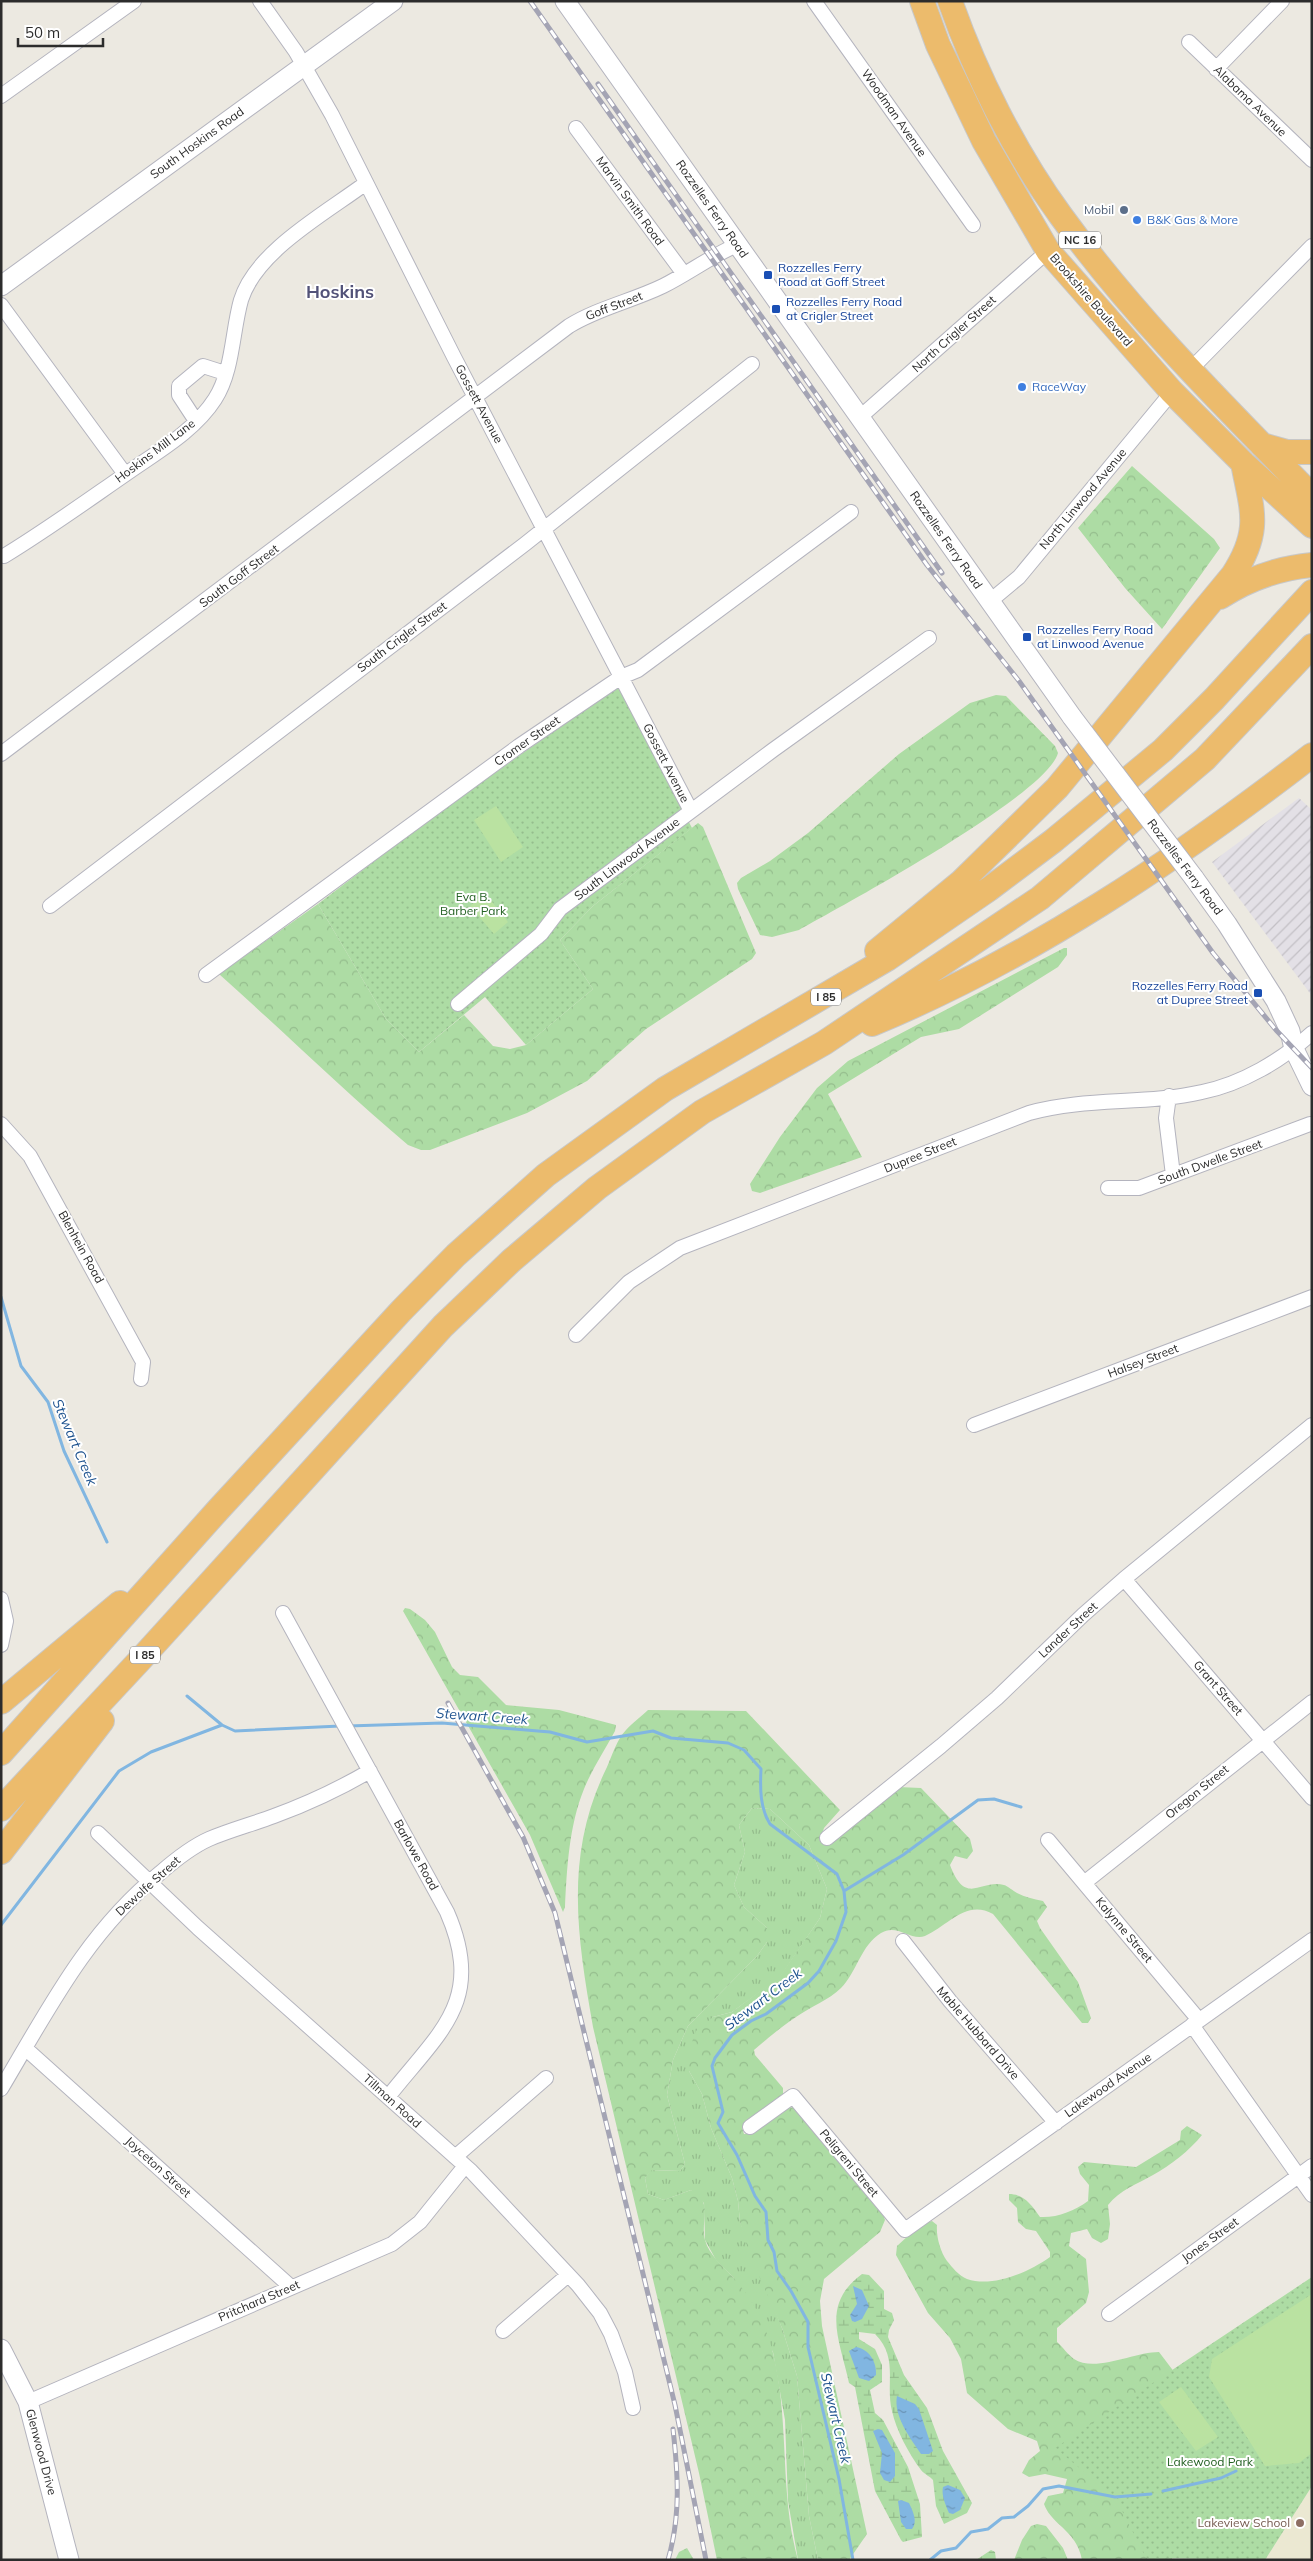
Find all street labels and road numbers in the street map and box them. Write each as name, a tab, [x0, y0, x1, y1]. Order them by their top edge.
street label: Alabama Avenue	[1211, 62, 1290, 139]
street label: Woodman Avenue	[859, 66, 930, 159]
street label: South Hoskins Road	[147, 104, 246, 182]
street label: Marvin Smith Road	[593, 153, 668, 248]
street label: Rozzelles Ferry Road	[673, 157, 752, 261]
road number: NC 16	[1059, 232, 1101, 248]
street label: Brookshire Boulevard	[1047, 250, 1136, 349]
street label: Goff Street	[583, 288, 644, 323]
street label: North Crigler Street	[909, 292, 999, 375]
street label: Gossett Avenue	[452, 362, 507, 446]
street label: Hoskins Mill Lane	[112, 416, 198, 486]
street label: North Linwood Avenue	[1036, 445, 1129, 552]
street label: Rozzelles Ferry Road	[907, 488, 986, 592]
street label: South Goff Street	[196, 541, 281, 610]
street label: South Crigler Street	[354, 598, 449, 675]
street label: Cromer Street	[491, 712, 563, 769]
street label: Gossett Avenue	[640, 721, 693, 805]
street label: South Linwood Avenue	[571, 814, 682, 903]
street label: Rozzelles Ferry Road	[1144, 816, 1226, 918]
road number: I 85	[811, 989, 841, 1006]
street label: Dupree Street	[881, 1133, 958, 1176]
street label: South Dwelle Street	[1156, 1136, 1264, 1187]
street label: Blenhein Road	[55, 1208, 108, 1286]
street label: Halsey Street	[1105, 1340, 1180, 1381]
street label: Lander Street	[1035, 1599, 1100, 1661]
road number: I 85	[130, 1646, 160, 1664]
street label: Grant Street	[1190, 1657, 1246, 1718]
street label: Oregon Street	[1162, 1761, 1232, 1822]
street label: Barlowe Road	[391, 1817, 442, 1893]
street label: Dewolfe Street	[112, 1853, 183, 1919]
street label: Kalynne Street	[1093, 1894, 1156, 1966]
street label: Mable Hubbard Drive	[934, 1983, 1023, 2082]
street label: Lakewood Avenue	[1061, 2049, 1154, 2120]
street label: Tillman Road	[360, 2071, 425, 2131]
street label: Peligreni Street	[817, 2126, 882, 2200]
street label: Joyceton Street	[122, 2133, 194, 2200]
street label: Jones Street	[1178, 2214, 1241, 2265]
street label: Pritchard Street	[216, 2277, 302, 2324]
street label: Glenwood Drive	[23, 2407, 60, 2497]

